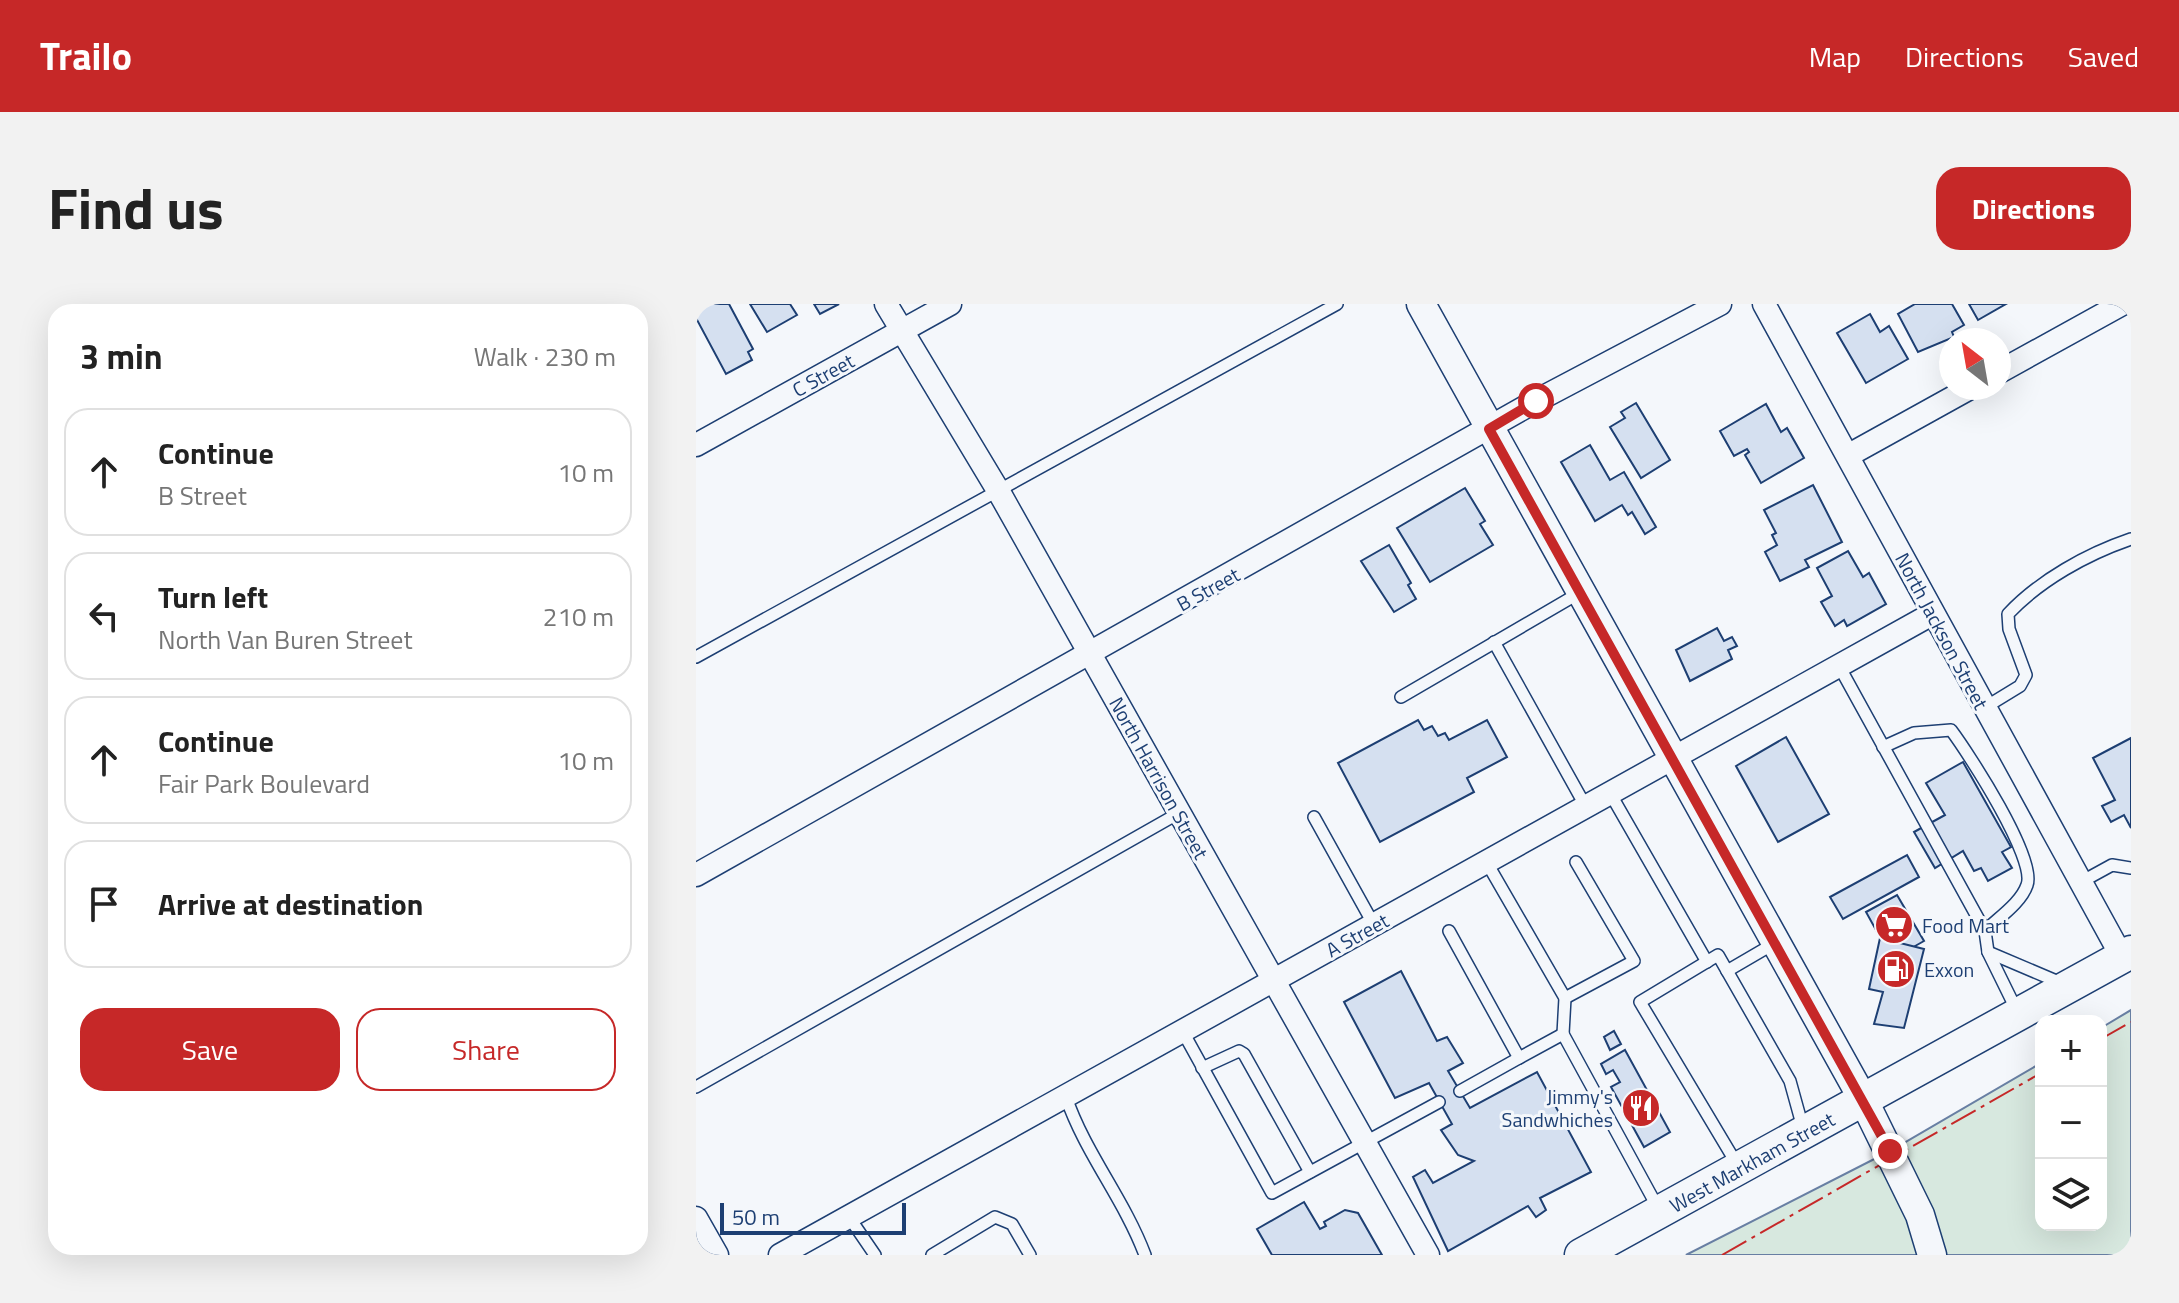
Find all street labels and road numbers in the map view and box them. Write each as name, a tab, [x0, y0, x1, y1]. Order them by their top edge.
street label: C Street	[786, 345, 860, 405]
street label: North Jackson Street	[1888, 547, 1996, 715]
street label: B Street	[1171, 559, 1245, 619]
street label: North Harrison Street	[1101, 691, 1217, 865]
street label: A Street	[1320, 905, 1394, 965]
street label: West Markham Street	[1664, 1104, 1840, 1220]

